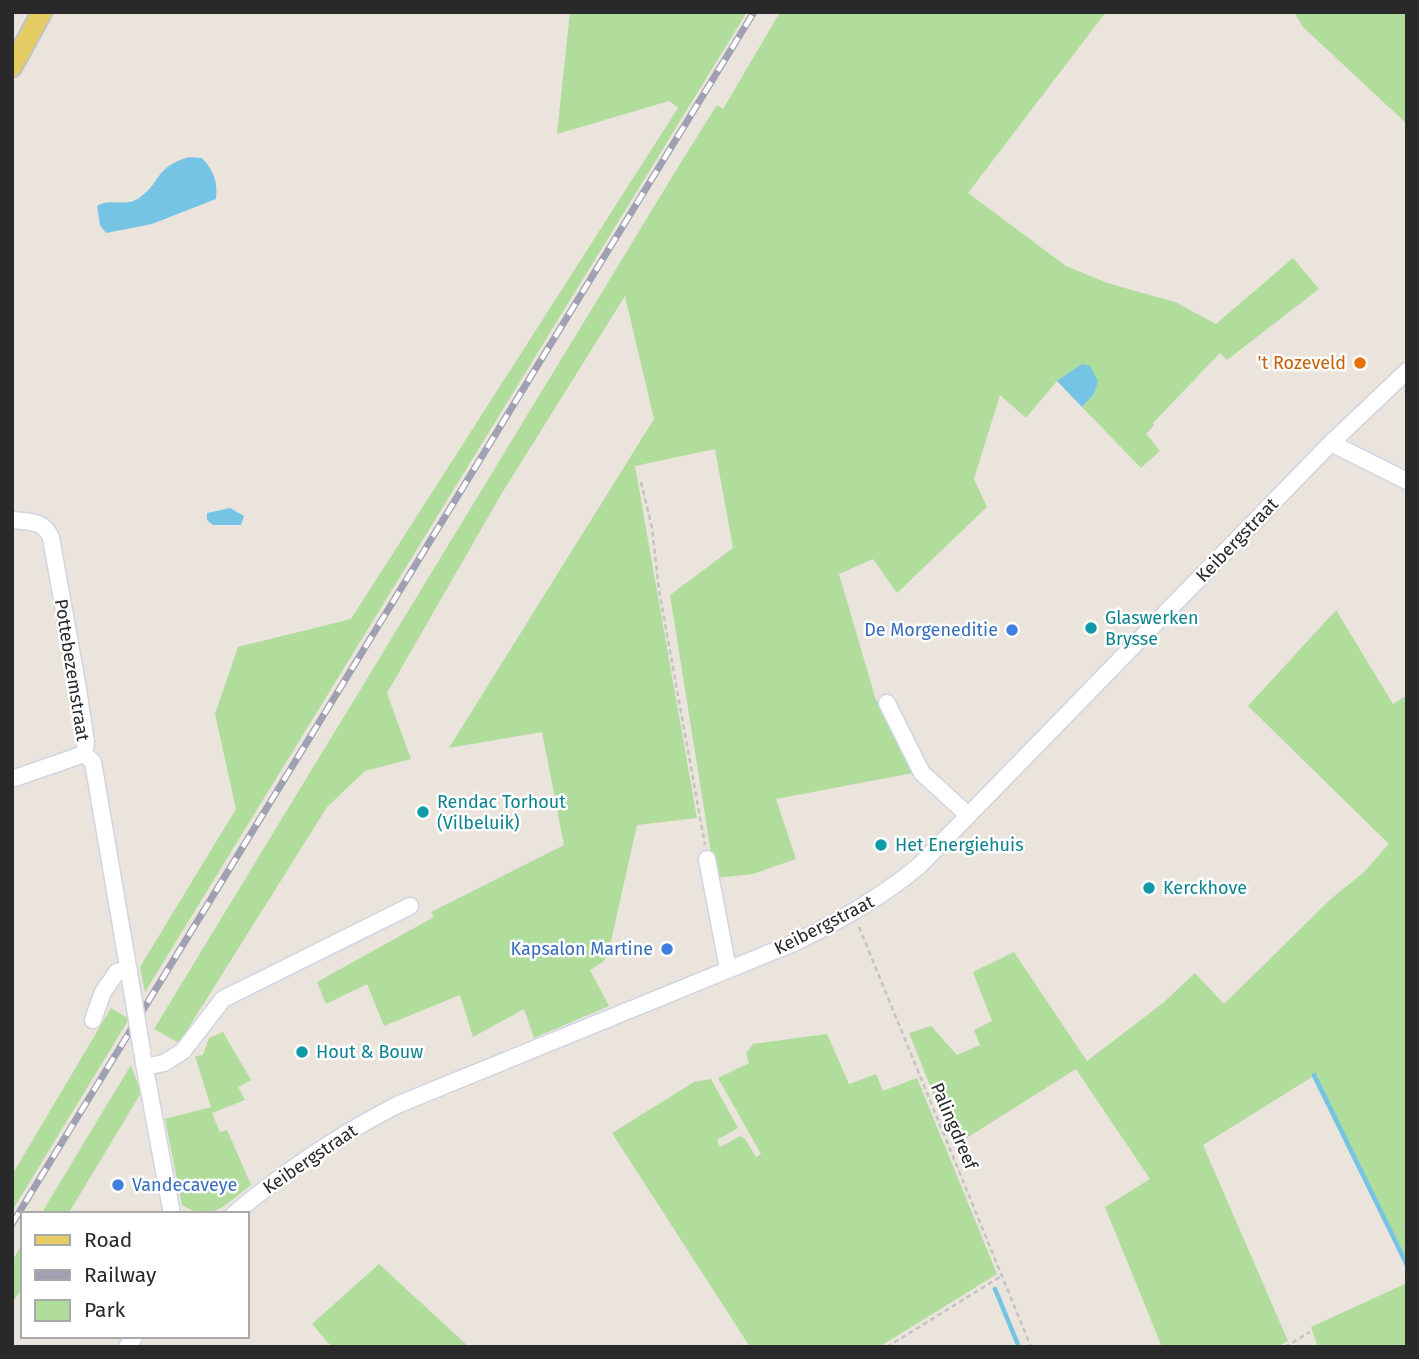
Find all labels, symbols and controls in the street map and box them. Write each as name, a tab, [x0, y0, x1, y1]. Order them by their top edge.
place label: 't Rozeveld	[1258, 352, 1346, 374]
marker: 't Rozeveld	[1352, 355, 1368, 371]
street label: Keibergstraat	[1191, 493, 1283, 587]
street label: Pottebezemstraat	[50, 597, 94, 743]
place label: Glaswerken Brysse	[1105, 607, 1199, 650]
place label: De Morgeneditie	[864, 619, 998, 641]
marker: Glaswerken Brysse	[1083, 620, 1099, 636]
marker: De Morgeneditie	[1004, 622, 1020, 638]
place label: Rendac Torhout (Vilbeluik)	[437, 791, 566, 834]
marker: Rendac Torhout (Vilbeluik)	[415, 804, 431, 820]
place label: Het Energiehuis	[895, 834, 1024, 856]
marker: Het Energiehuis	[873, 837, 889, 853]
place label: Kerckhove	[1163, 877, 1247, 899]
marker: Kerckhove	[1141, 880, 1157, 896]
street label: Keibergstraat	[771, 890, 878, 960]
place label: Kapsalon Martine	[511, 938, 653, 960]
marker: Kapsalon Martine	[659, 941, 675, 957]
place label: Hout & Bouw	[316, 1041, 423, 1063]
marker: Hout & Bouw	[294, 1044, 310, 1060]
street label: Palingdreef	[926, 1079, 983, 1174]
street label: Keibergstraat	[259, 1119, 362, 1199]
place label: Vandecaveye	[132, 1174, 237, 1196]
marker: Vandecaveye	[110, 1177, 126, 1193]
legend	[21, 1212, 248, 1338]
text: Road	[84, 1227, 132, 1253]
text: Railway	[84, 1262, 157, 1288]
text: Park	[84, 1297, 126, 1323]

